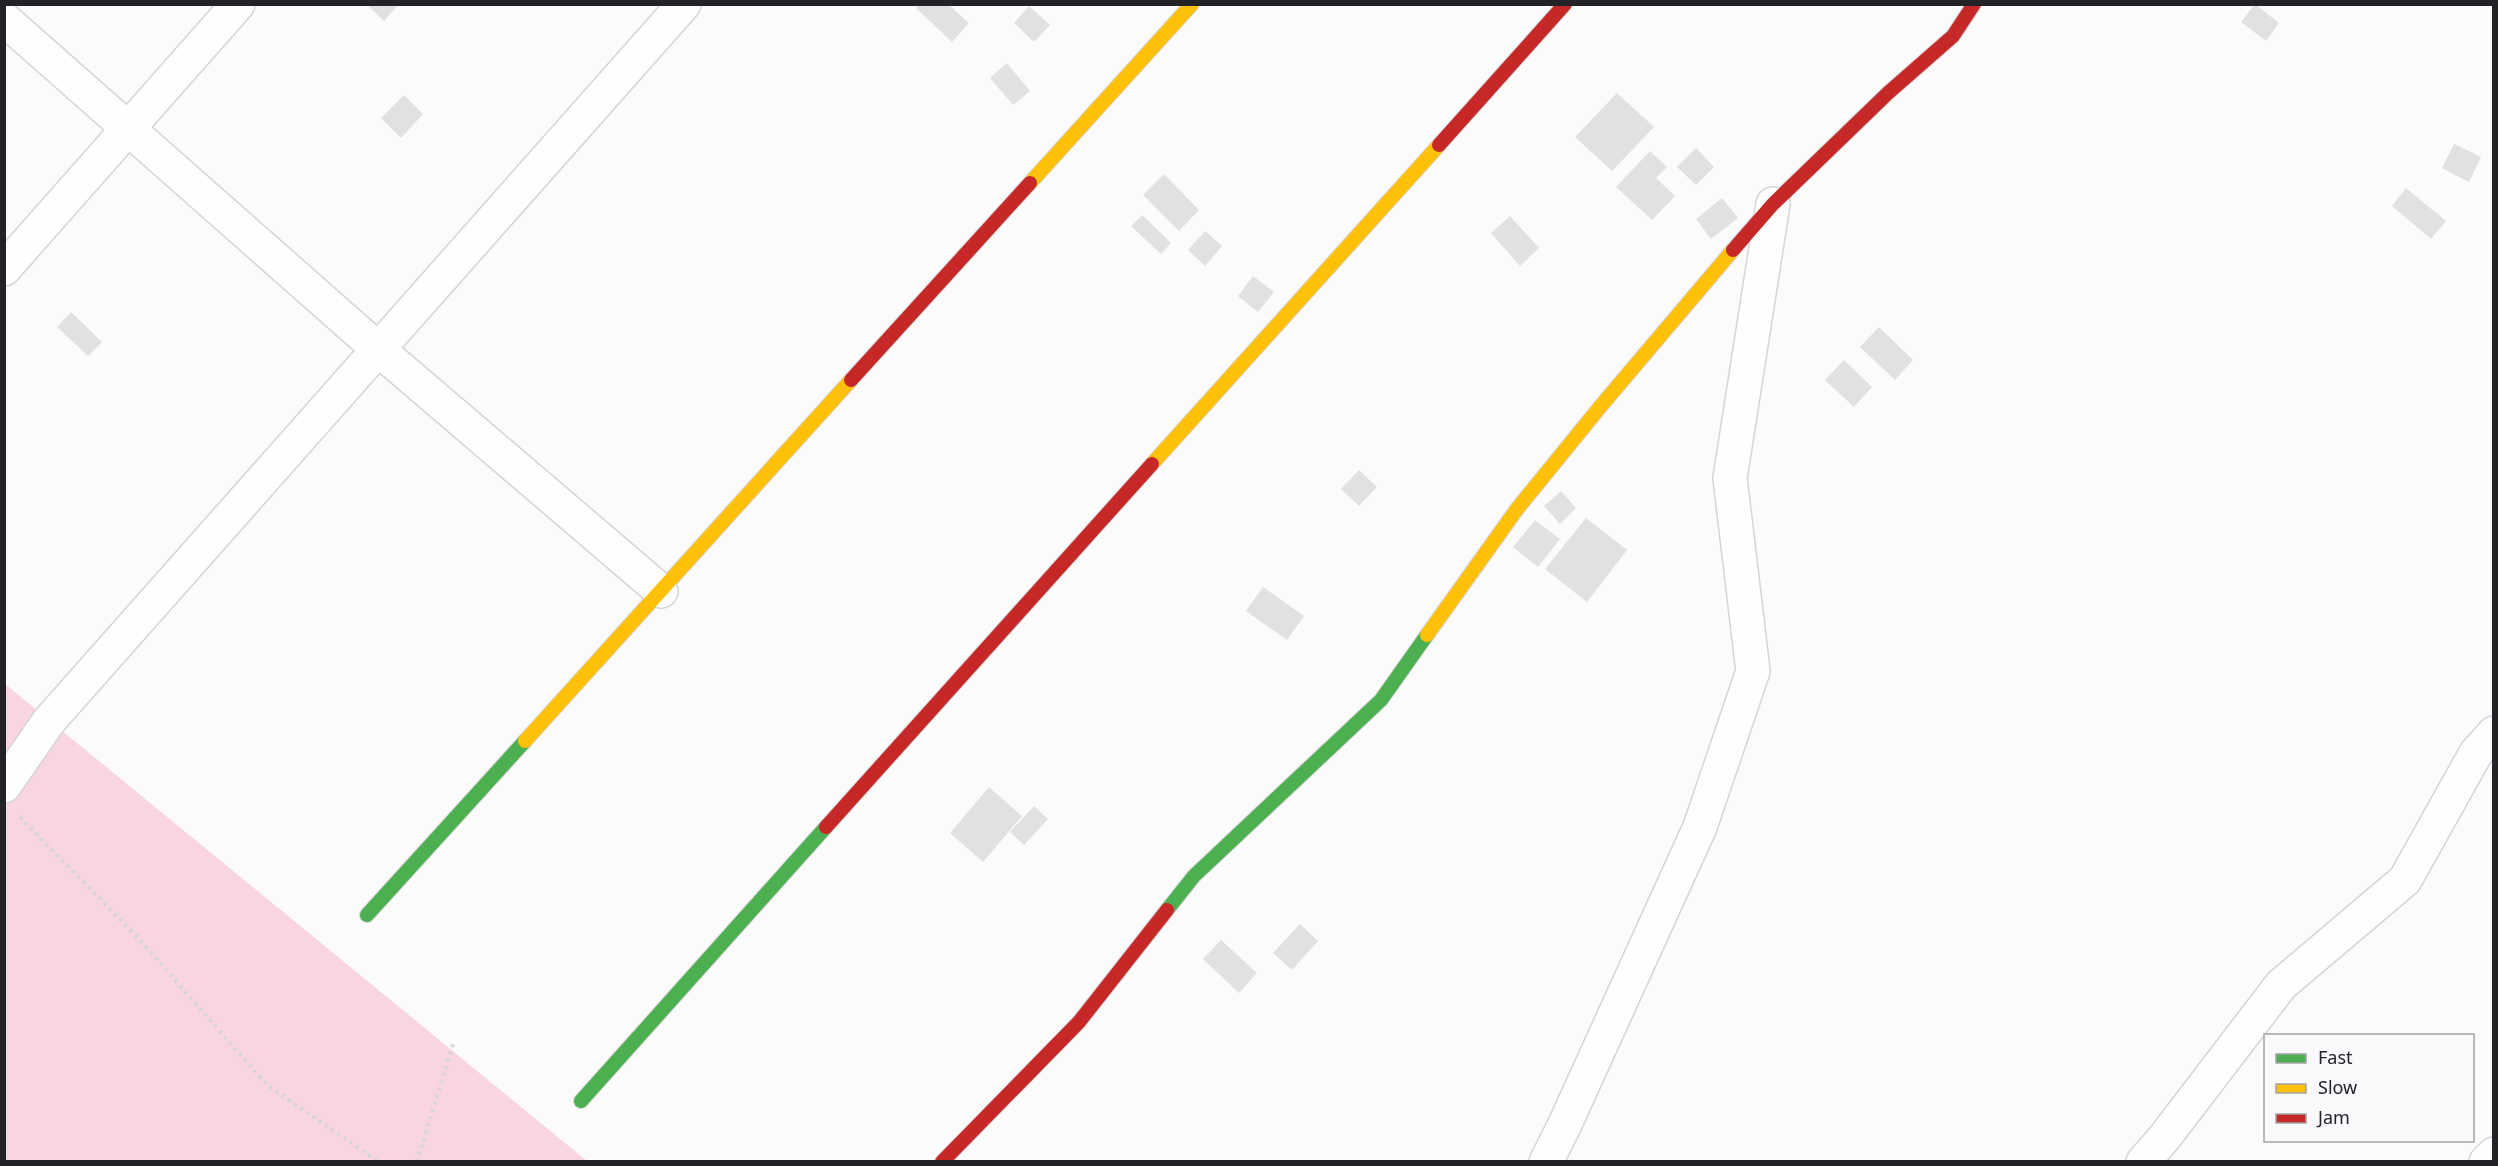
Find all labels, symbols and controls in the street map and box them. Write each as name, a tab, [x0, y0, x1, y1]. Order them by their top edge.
legend	[2264, 1034, 2474, 1142]
text: Fast	[2318, 1045, 2353, 1069]
text: Slow	[2318, 1075, 2357, 1099]
text: Jam	[2316, 1105, 2350, 1129]

